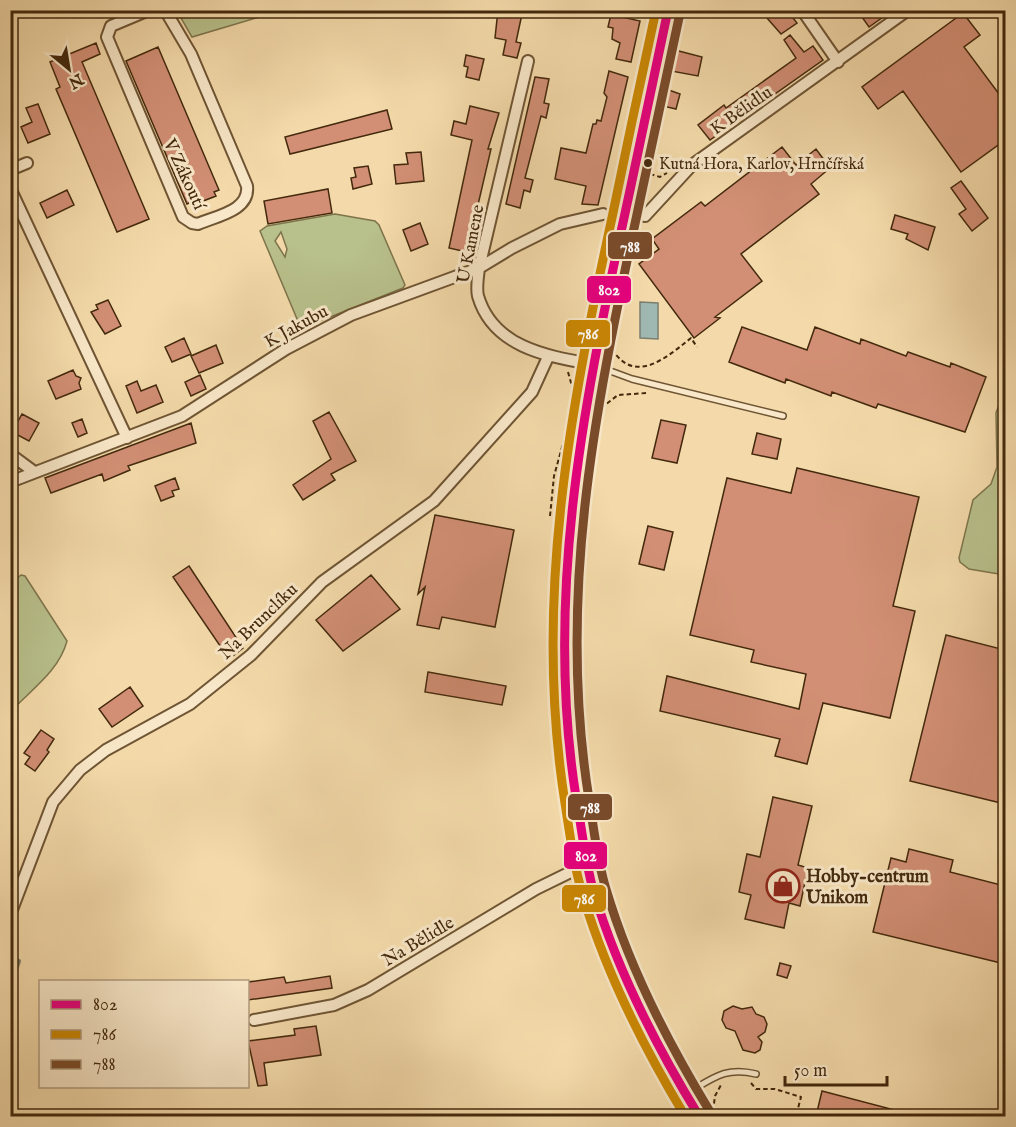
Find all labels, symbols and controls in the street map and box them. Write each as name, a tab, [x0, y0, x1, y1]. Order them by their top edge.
north arrow	[39, 39, 99, 99]
text: N	[64, 68, 87, 92]
street label: K Bělidlu	[706, 82, 777, 141]
street label: V Zákoutí	[157, 135, 211, 215]
place label: Kutná Hora, Karlov, Hrnčířská	[659, 155, 864, 175]
marker: Kutná Hora, Karlov, Hrnčířská	[642, 157, 654, 169]
street label: U Kamene	[453, 203, 490, 286]
line badge: 788	[607, 231, 653, 260]
text: 788	[620, 238, 640, 258]
line badge: 802	[586, 275, 632, 304]
text: 802	[598, 281, 620, 301]
street label: K Jakubu	[261, 300, 333, 354]
line badge: 786	[565, 319, 611, 348]
text: 786	[578, 325, 600, 345]
street label: Na Brunclíku	[215, 579, 303, 665]
line badge: 788	[567, 793, 613, 821]
text: 788	[580, 799, 600, 819]
line badge: 802	[563, 841, 608, 870]
text: 802	[575, 847, 597, 867]
place label: Hobby-centrum Unikom	[805, 866, 929, 910]
shop icon: Hobby-centrum Unikom	[765, 868, 801, 904]
line badge: 786	[561, 884, 607, 913]
text: 786	[574, 890, 596, 910]
street label: Na Bělidle	[379, 912, 459, 973]
legend	[39, 980, 249, 1088]
text: 802	[93, 994, 117, 1017]
text: 786	[93, 1024, 116, 1047]
scale bar	[785, 1049, 887, 1087]
text: 788	[93, 1054, 116, 1077]
text: 50 m	[794, 1060, 827, 1083]

